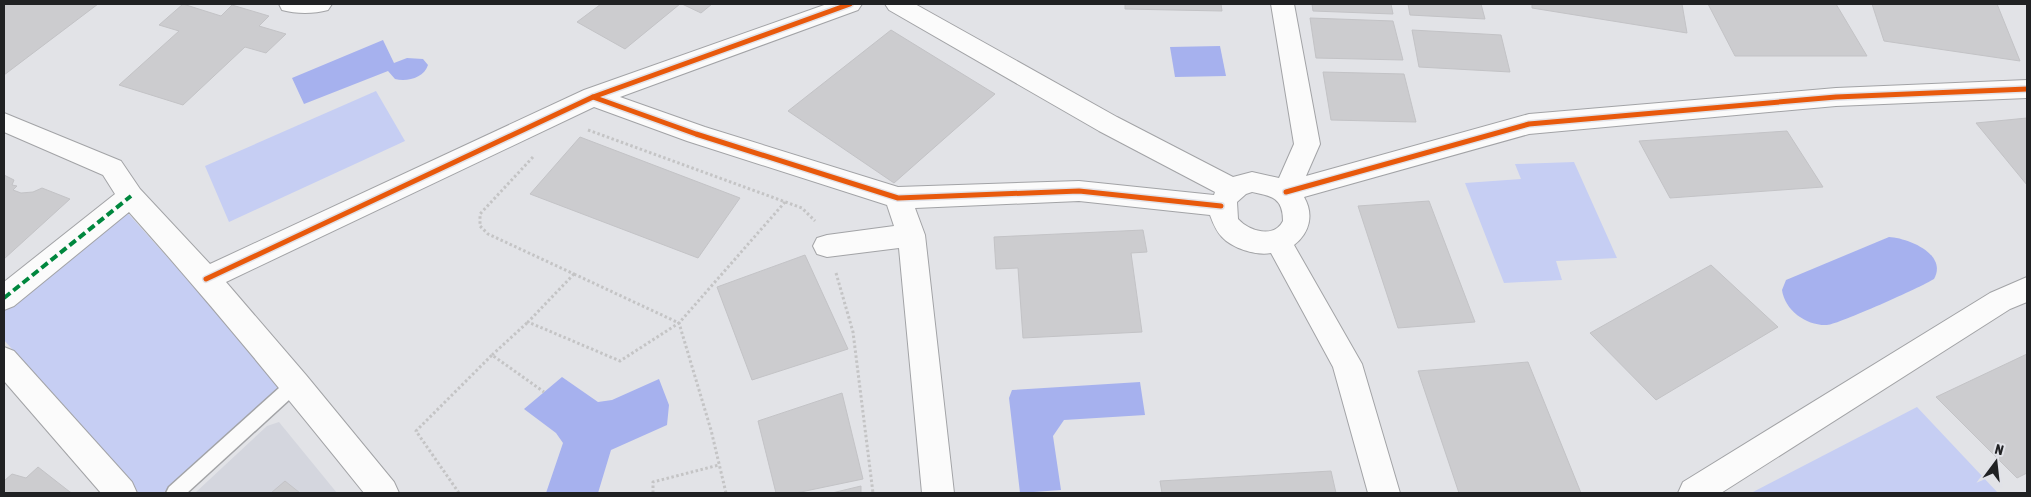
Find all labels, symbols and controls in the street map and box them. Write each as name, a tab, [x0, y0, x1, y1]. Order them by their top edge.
north arrow	[1971, 437, 2021, 487]
text: N	[1993, 441, 2005, 458]

